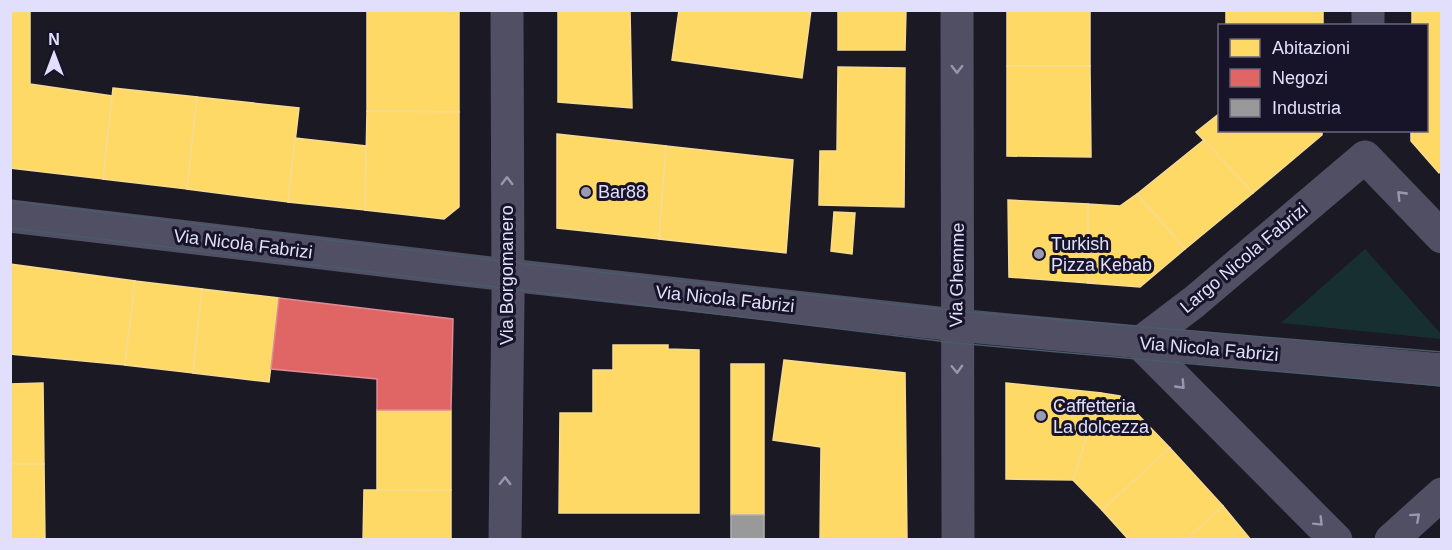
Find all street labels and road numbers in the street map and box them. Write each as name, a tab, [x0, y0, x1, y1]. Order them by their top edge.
street label: Largo Nicola Fabrizi	[1176, 199, 1312, 317]
street label: Via Borgomanero	[497, 205, 517, 345]
street label: Via Ghemme	[946, 222, 968, 328]
street label: Via Nicola Fabrizi	[172, 226, 314, 262]
street label: Via Nicola Fabrizi	[654, 282, 796, 316]
street label: Via Nicola Fabrizi	[1139, 333, 1279, 365]

